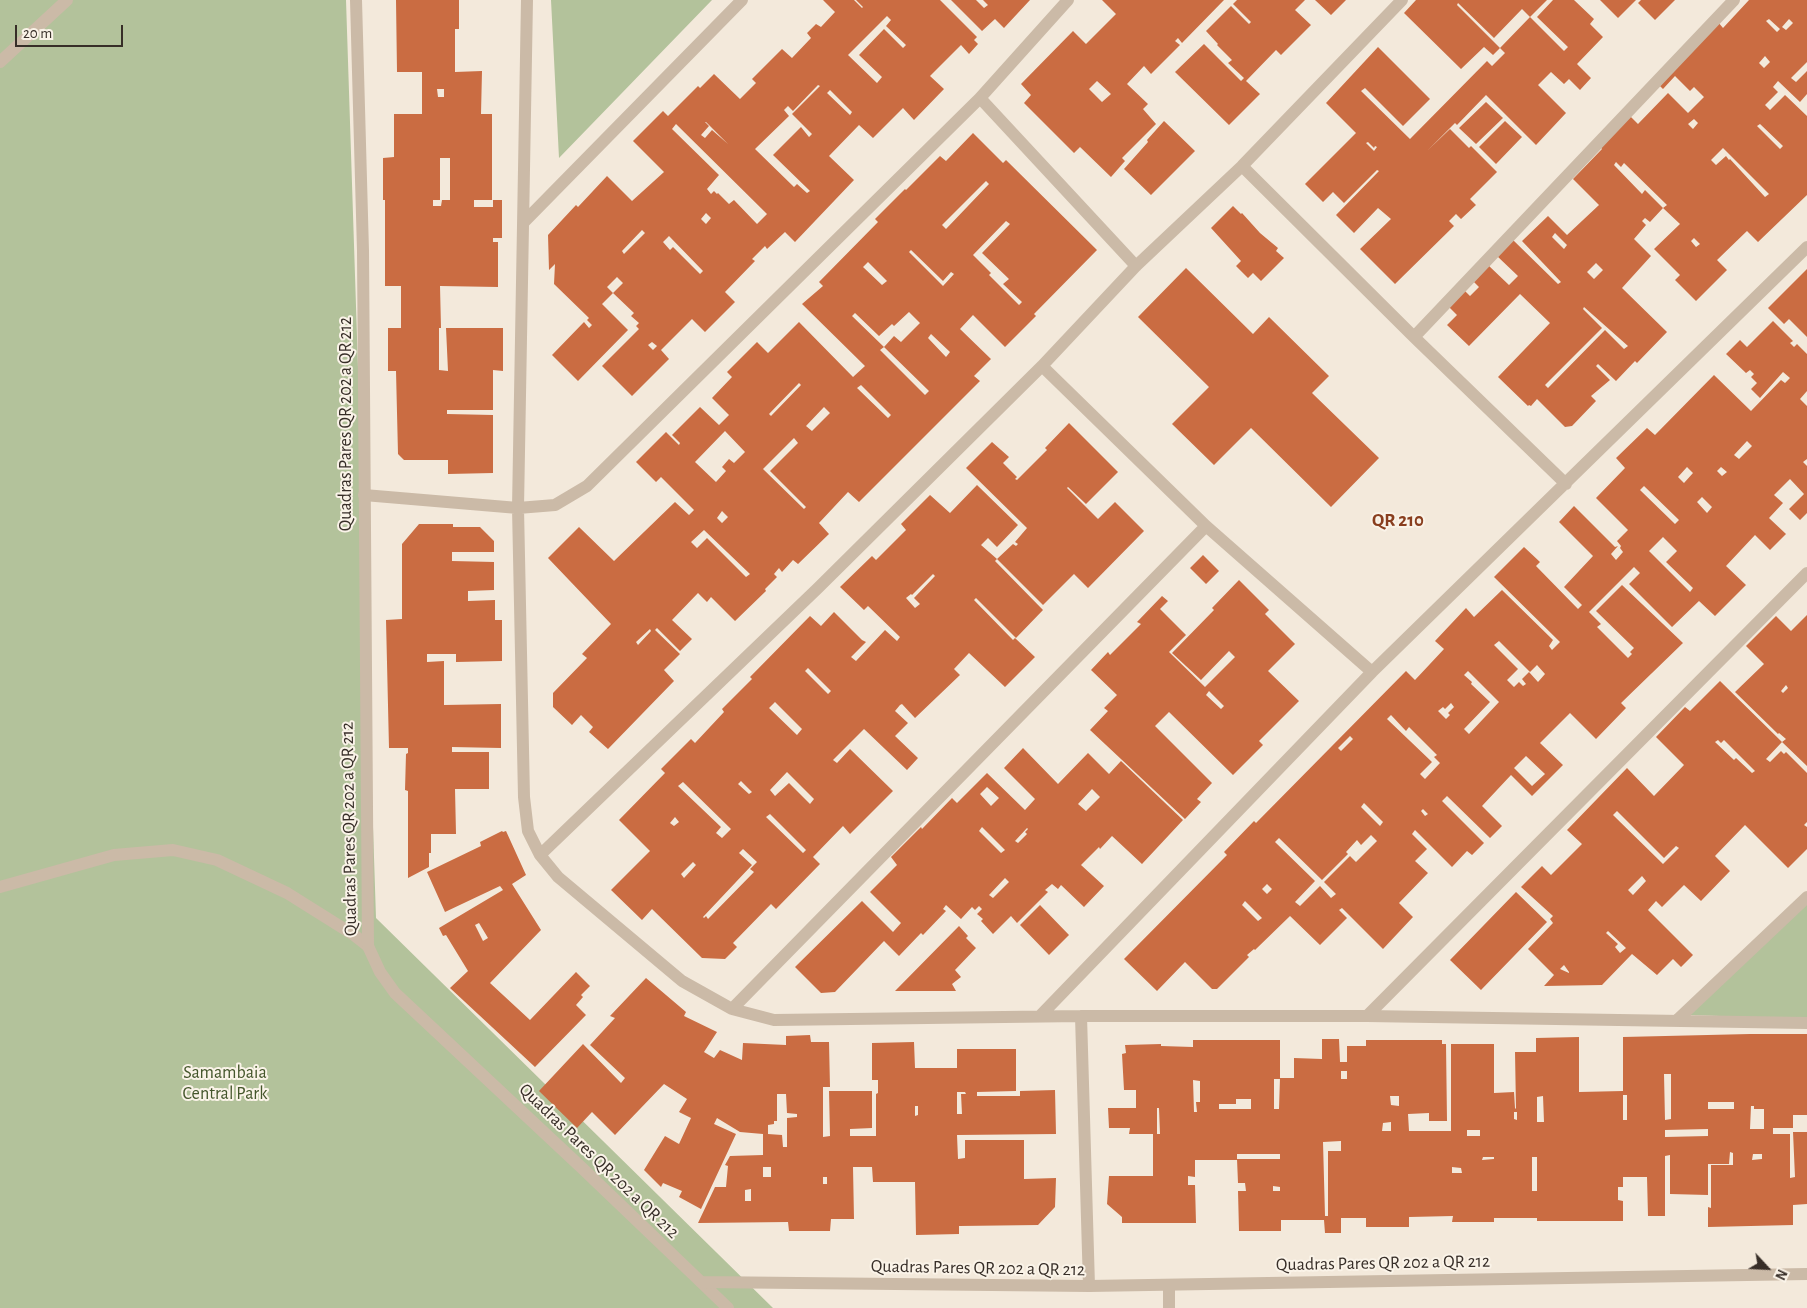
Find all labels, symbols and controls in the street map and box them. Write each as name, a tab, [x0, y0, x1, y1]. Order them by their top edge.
scale bar	[18, 15, 125, 47]
text: 20 m	[23, 26, 52, 41]
street label: Quadras Pares QR 202 a QR 212	[335, 317, 357, 531]
district label: QR 210	[1372, 509, 1424, 531]
street label: Quadras Pares QR 202 a QR 212	[336, 722, 362, 936]
park label: Samambaia Central Park	[183, 1062, 267, 1104]
street label: Quadras Pares QR 202 a QR 212	[514, 1079, 684, 1243]
north arrow	[1742, 1243, 1792, 1293]
street label: Quadras Pares QR 202 a QR 212	[1276, 1250, 1490, 1276]
street label: Quadras Pares QR 202 a QR 212	[871, 1255, 1085, 1281]
text: N	[1772, 1267, 1789, 1282]

